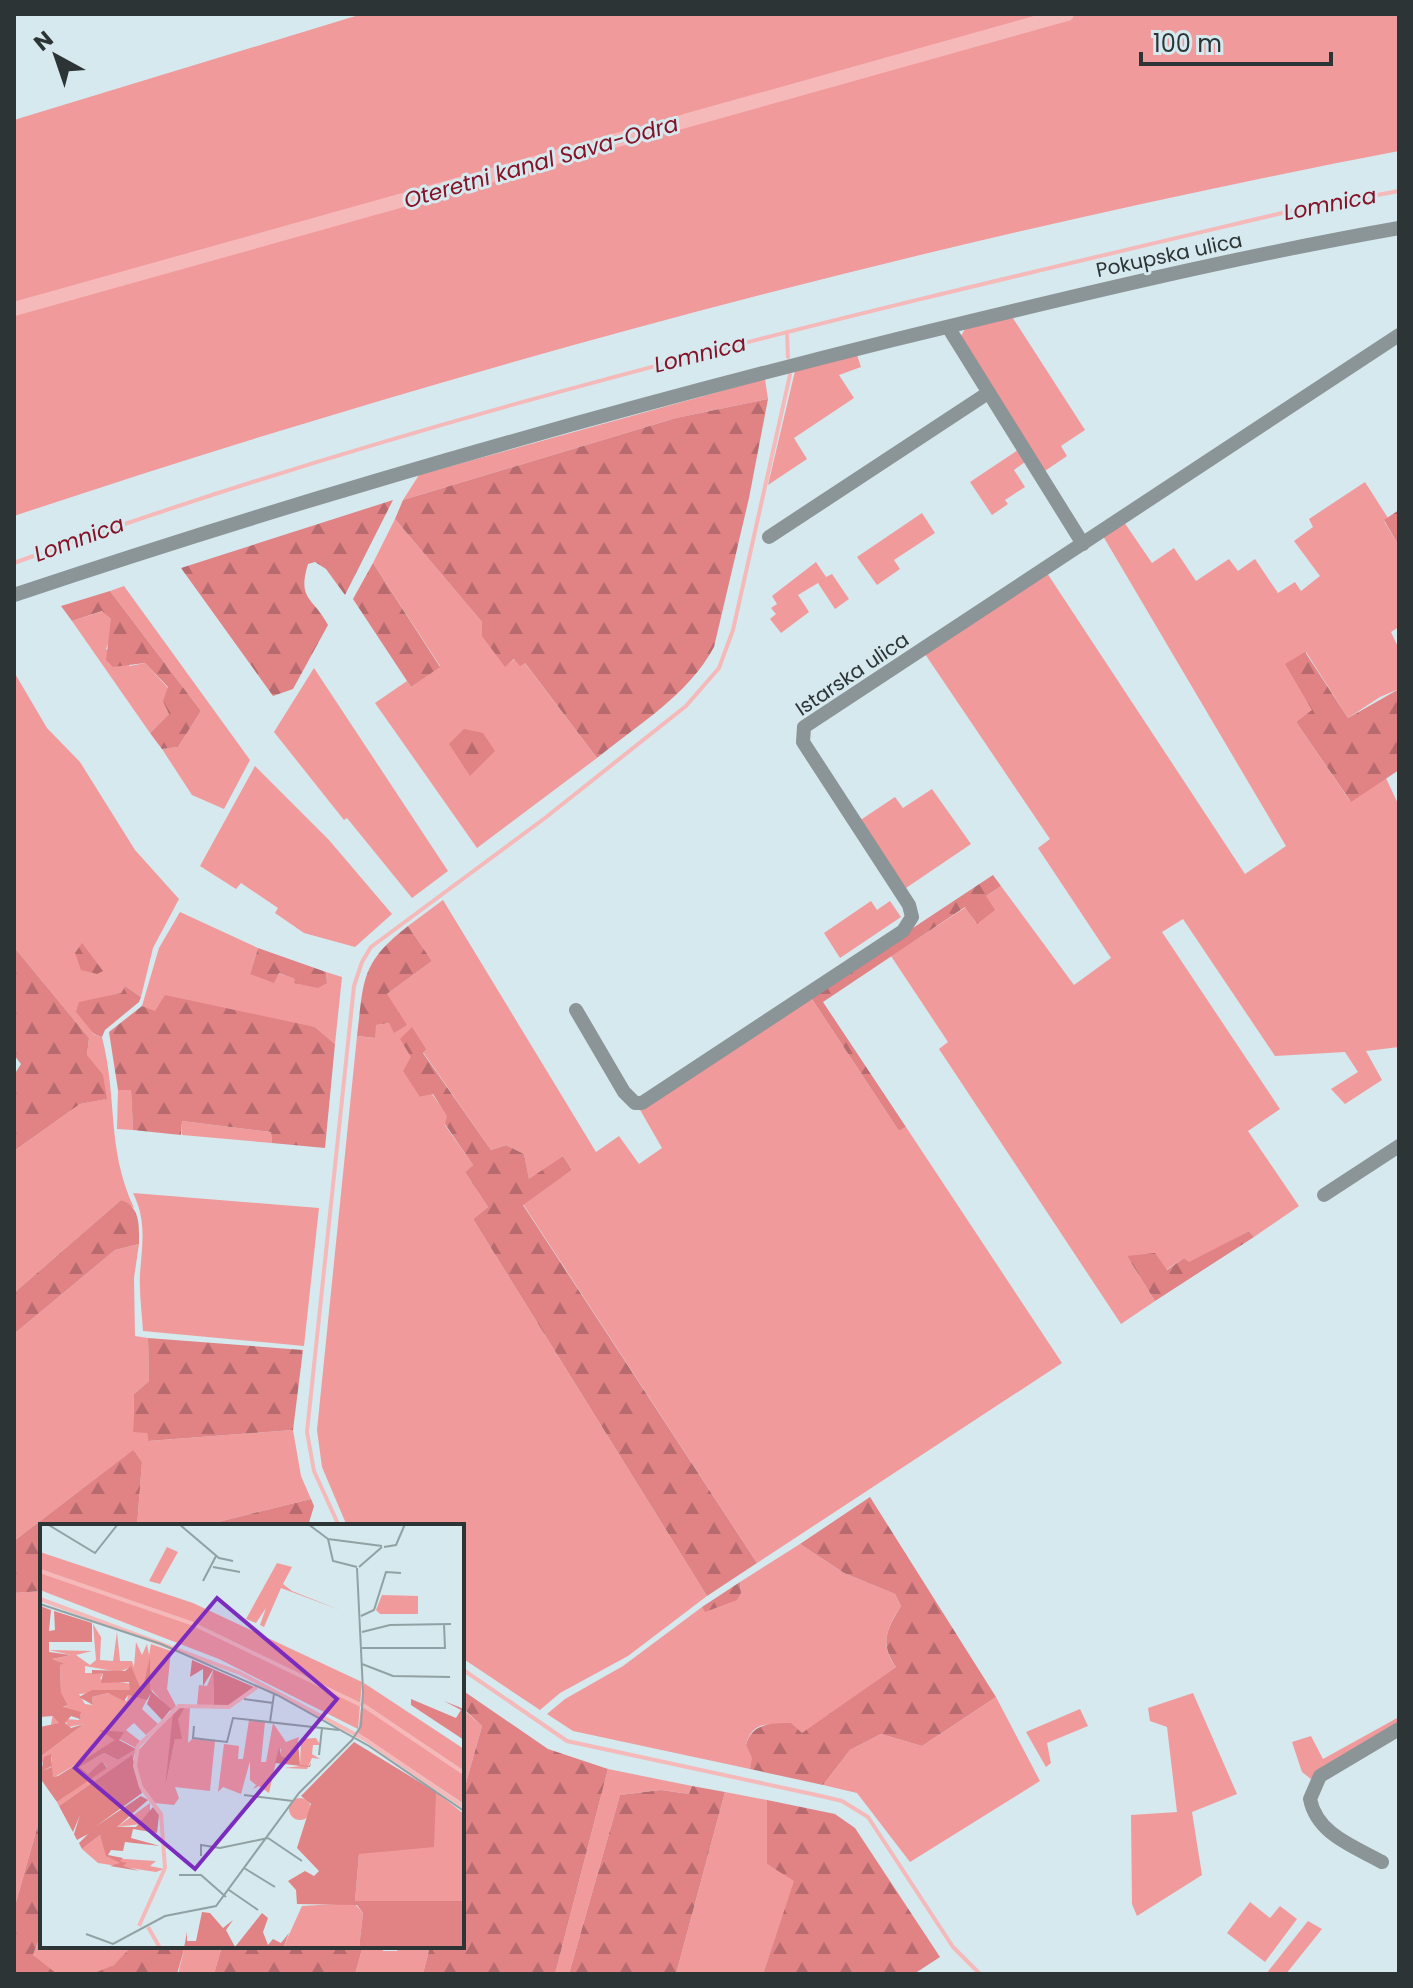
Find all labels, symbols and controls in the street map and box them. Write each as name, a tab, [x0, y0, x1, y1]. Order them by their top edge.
north arrow	[16, 16, 96, 96]
scale bar	[1141, 16, 1331, 66]
text: N	[27, 24, 60, 58]
text: 100 m	[1153, 27, 1222, 60]
water label: Oteretni kanal Sava-Odra	[400, 108, 682, 216]
water label: Lomnica	[1281, 180, 1379, 228]
street label: Pokupska ulica	[1093, 226, 1245, 284]
water label: Lomnica	[651, 328, 749, 380]
water label: Lomnica	[30, 508, 129, 570]
street label: Istarska ulica	[790, 626, 914, 722]
inset map	[40, 1524, 464, 1948]

